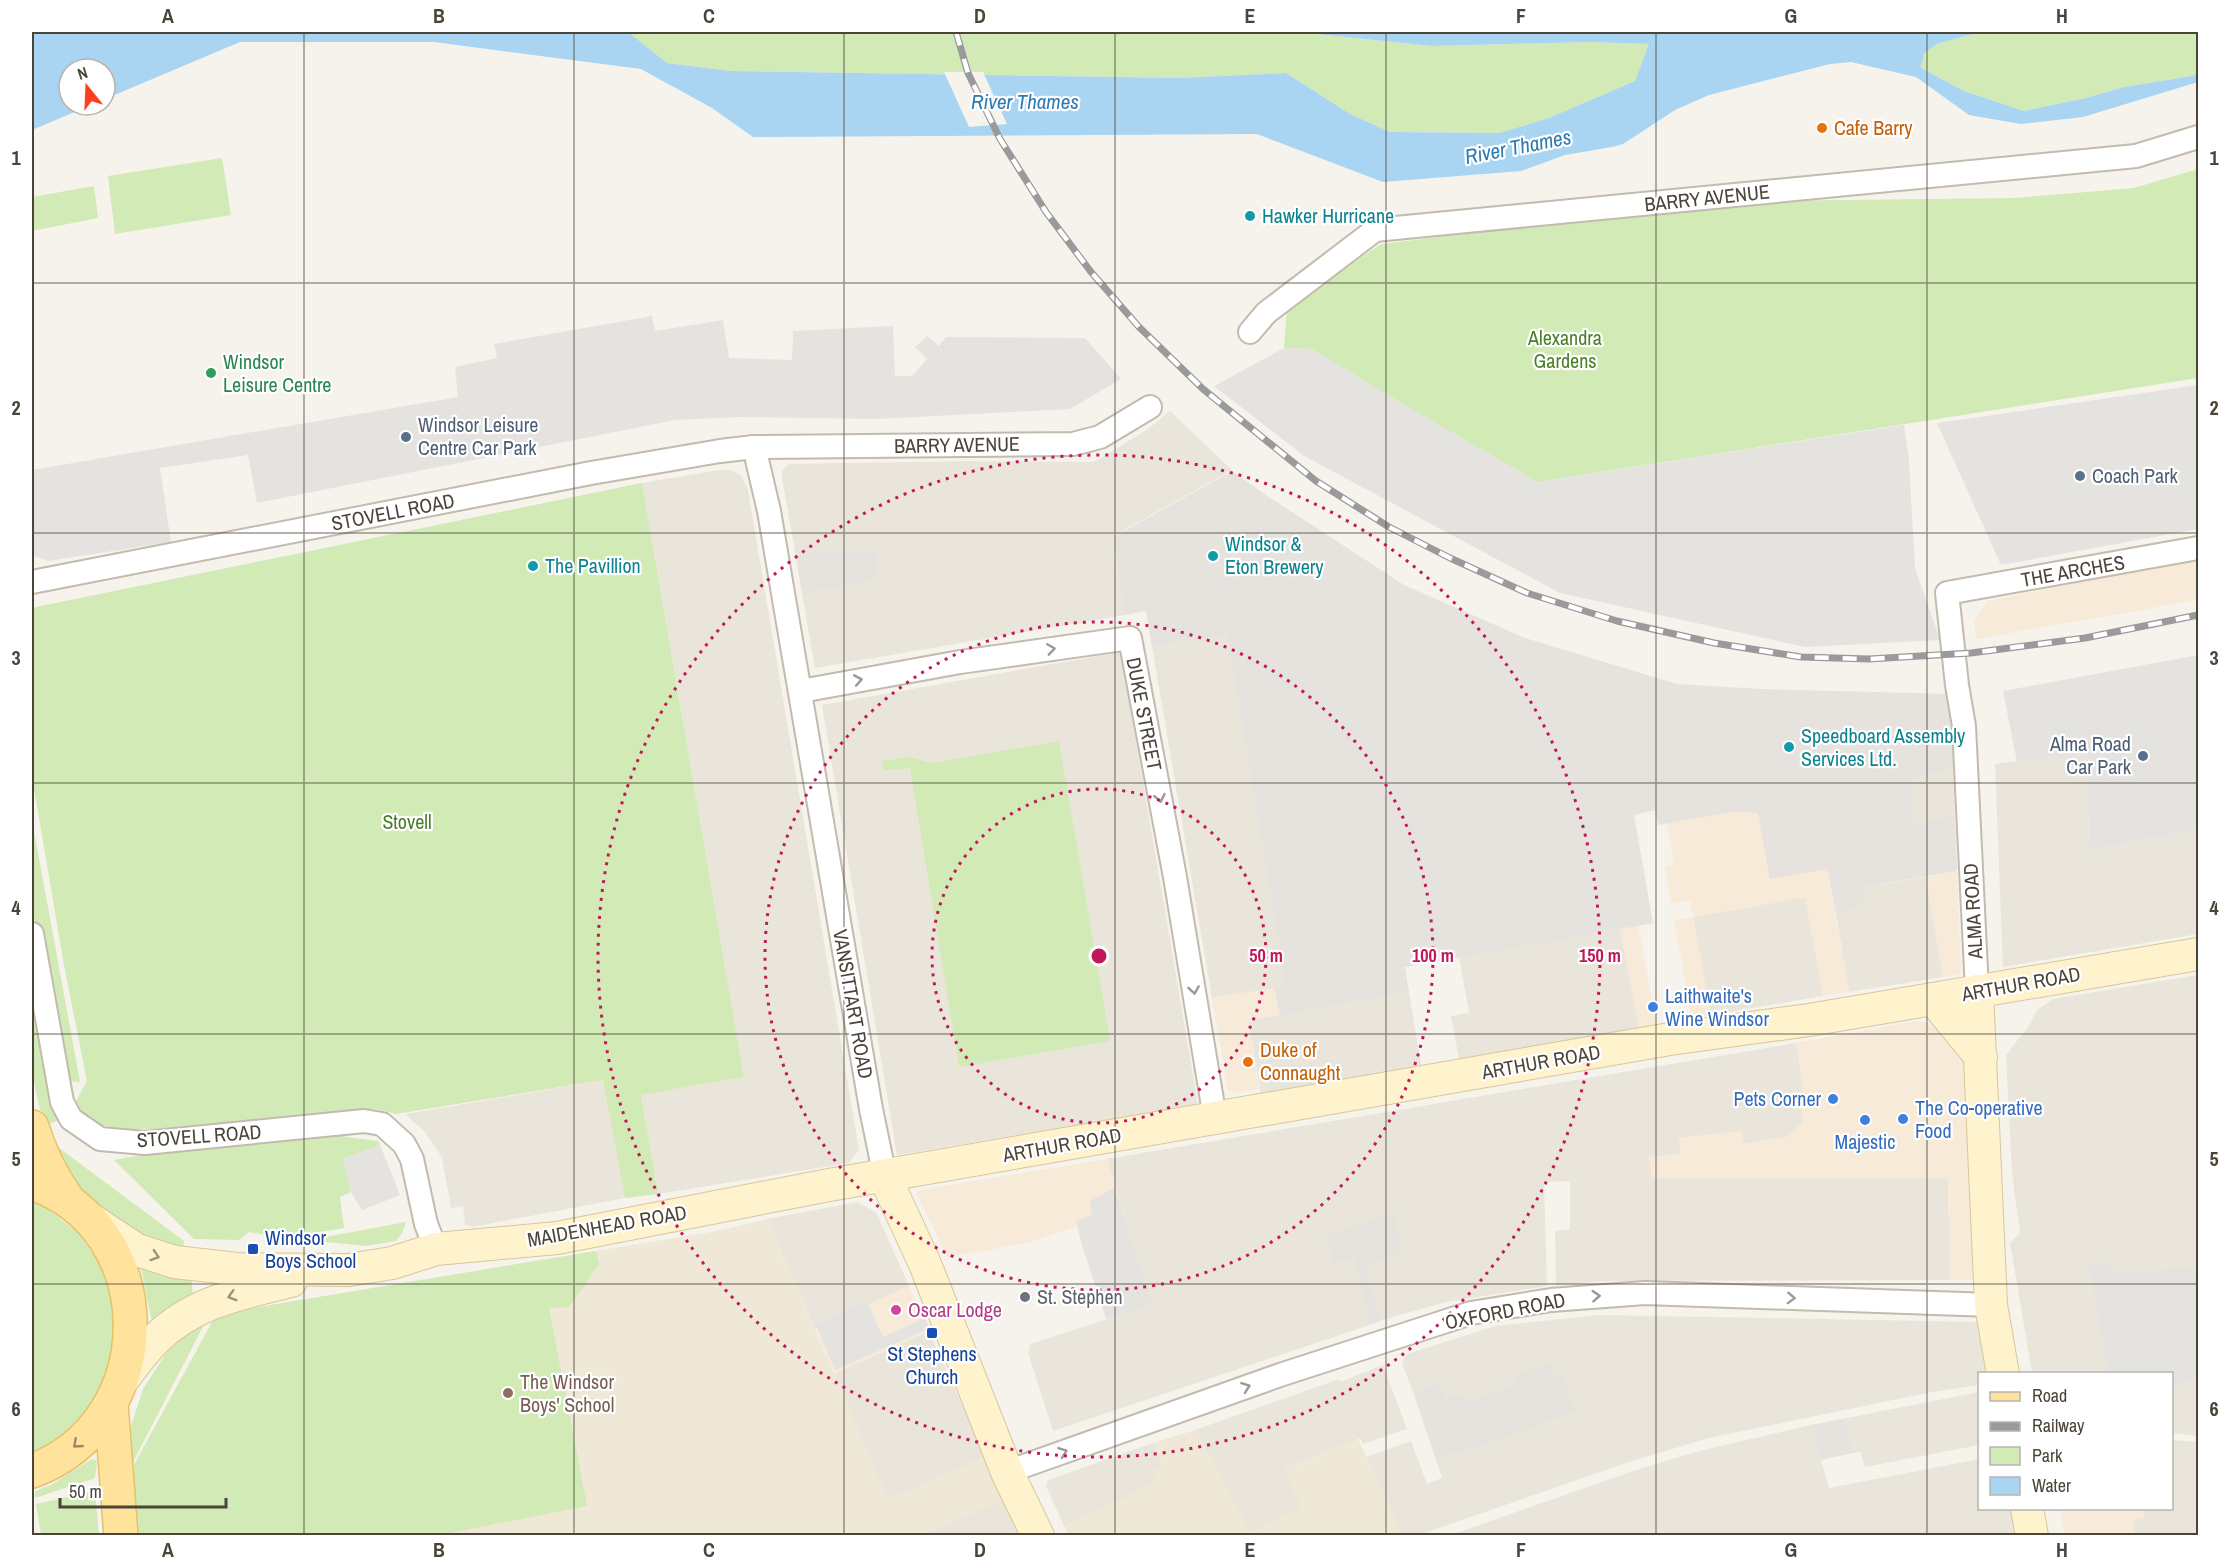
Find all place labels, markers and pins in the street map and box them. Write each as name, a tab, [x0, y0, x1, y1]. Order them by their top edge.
place label: Cafe Barry	[1834, 114, 1913, 141]
marker: Cafe Barry	[1815, 121, 1829, 135]
place label: Hawker Hurricane	[1262, 202, 1394, 229]
marker: Hawker Hurricane	[1243, 209, 1257, 223]
place label: Windsor Leisure Centre	[223, 348, 331, 398]
marker: Windsor Leisure Centre	[204, 366, 218, 380]
place label: Windsor Leisure Centre Car Park	[418, 411, 538, 461]
marker: Windsor Leisure Centre Car Park	[399, 430, 413, 444]
place label: Coach Park	[2092, 462, 2178, 489]
marker: Coach Park	[2073, 469, 2087, 483]
place label: Windsor & Eton Brewery	[1225, 530, 1324, 580]
marker: Windsor & Eton Brewery	[1206, 549, 1220, 563]
place label: The Pavillion	[545, 552, 641, 579]
marker: The Pavillion	[526, 559, 540, 573]
place label: Speedboard Assembly Services Ltd.	[1801, 722, 1966, 772]
place label: Alma Road Car Park	[2049, 730, 2132, 780]
marker: Speedboard Assembly Services Ltd.	[1782, 740, 1796, 754]
marker: Alma Road Car Park	[2136, 749, 2150, 763]
centre of rings	[1089, 946, 1109, 966]
place label: Laithwaite's Wine Windsor	[1665, 982, 1769, 1032]
marker: Laithwaite's Wine Windsor	[1646, 1000, 1660, 1014]
place label: Duke of Connaught	[1260, 1036, 1341, 1086]
marker: Duke of Connaught	[1241, 1055, 1255, 1069]
place label: Pets Corner	[1734, 1085, 1822, 1112]
marker: Pets Corner	[1826, 1092, 1840, 1106]
place label: The Co-operative Food	[1915, 1094, 2043, 1144]
marker: The Co-operative Food	[1896, 1112, 1910, 1126]
marker: Majestic	[1858, 1113, 1872, 1127]
place label: Majestic	[1834, 1128, 1896, 1155]
place label: Windsor Boys School	[265, 1224, 356, 1274]
marker: Windsor Boys School	[246, 1242, 260, 1256]
place label: St. Stephen	[1037, 1283, 1123, 1310]
marker: St. Stephen	[1018, 1290, 1032, 1304]
place label: Oscar Lodge	[908, 1296, 1002, 1323]
marker: Oscar Lodge	[889, 1303, 903, 1317]
marker: St Stephens Church	[925, 1326, 939, 1340]
place label: St Stephens Church	[887, 1340, 977, 1390]
place label: The Windsor Boys' School	[520, 1368, 614, 1418]
marker: The Windsor Boys' School	[501, 1386, 515, 1400]

